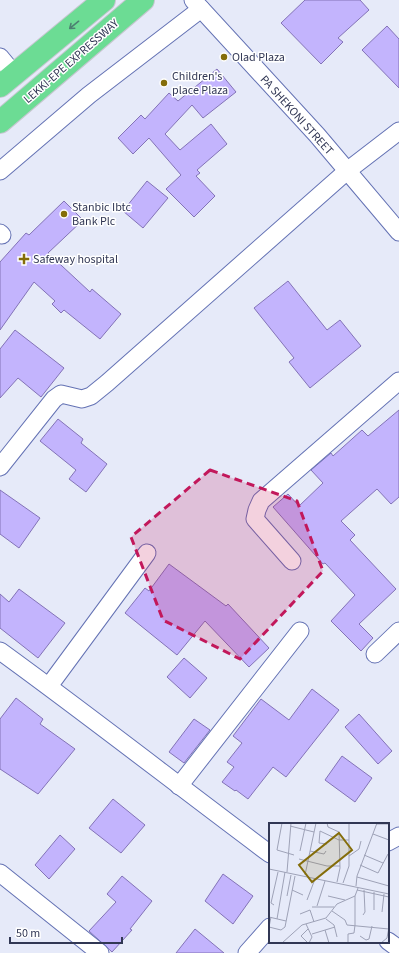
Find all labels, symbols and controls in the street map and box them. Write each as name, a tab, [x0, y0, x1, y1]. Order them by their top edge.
street label: LEKKI-EPE EXPRESSWAY	[20, 15, 123, 108]
one-way arrow	[69, 20, 80, 29]
place label: Olad Plaza	[232, 49, 285, 66]
marker: Olad Plaza	[219, 52, 229, 62]
place label: Children's place Plaza	[172, 68, 228, 99]
street label: PA SHEKONI STREET	[256, 72, 338, 159]
marker: Children's place Plaza	[159, 78, 169, 88]
place label: Stanbic Ibtc Bank Plc	[72, 199, 131, 230]
marker: Stanbic Ibtc Bank Plc	[59, 209, 69, 219]
place label: Safeway hospital	[33, 251, 118, 268]
marker: Safeway hospital	[18, 253, 30, 265]
inset map	[269, 823, 389, 943]
scale bar	[10, 919, 122, 945]
text: 50 m	[16, 925, 40, 942]

